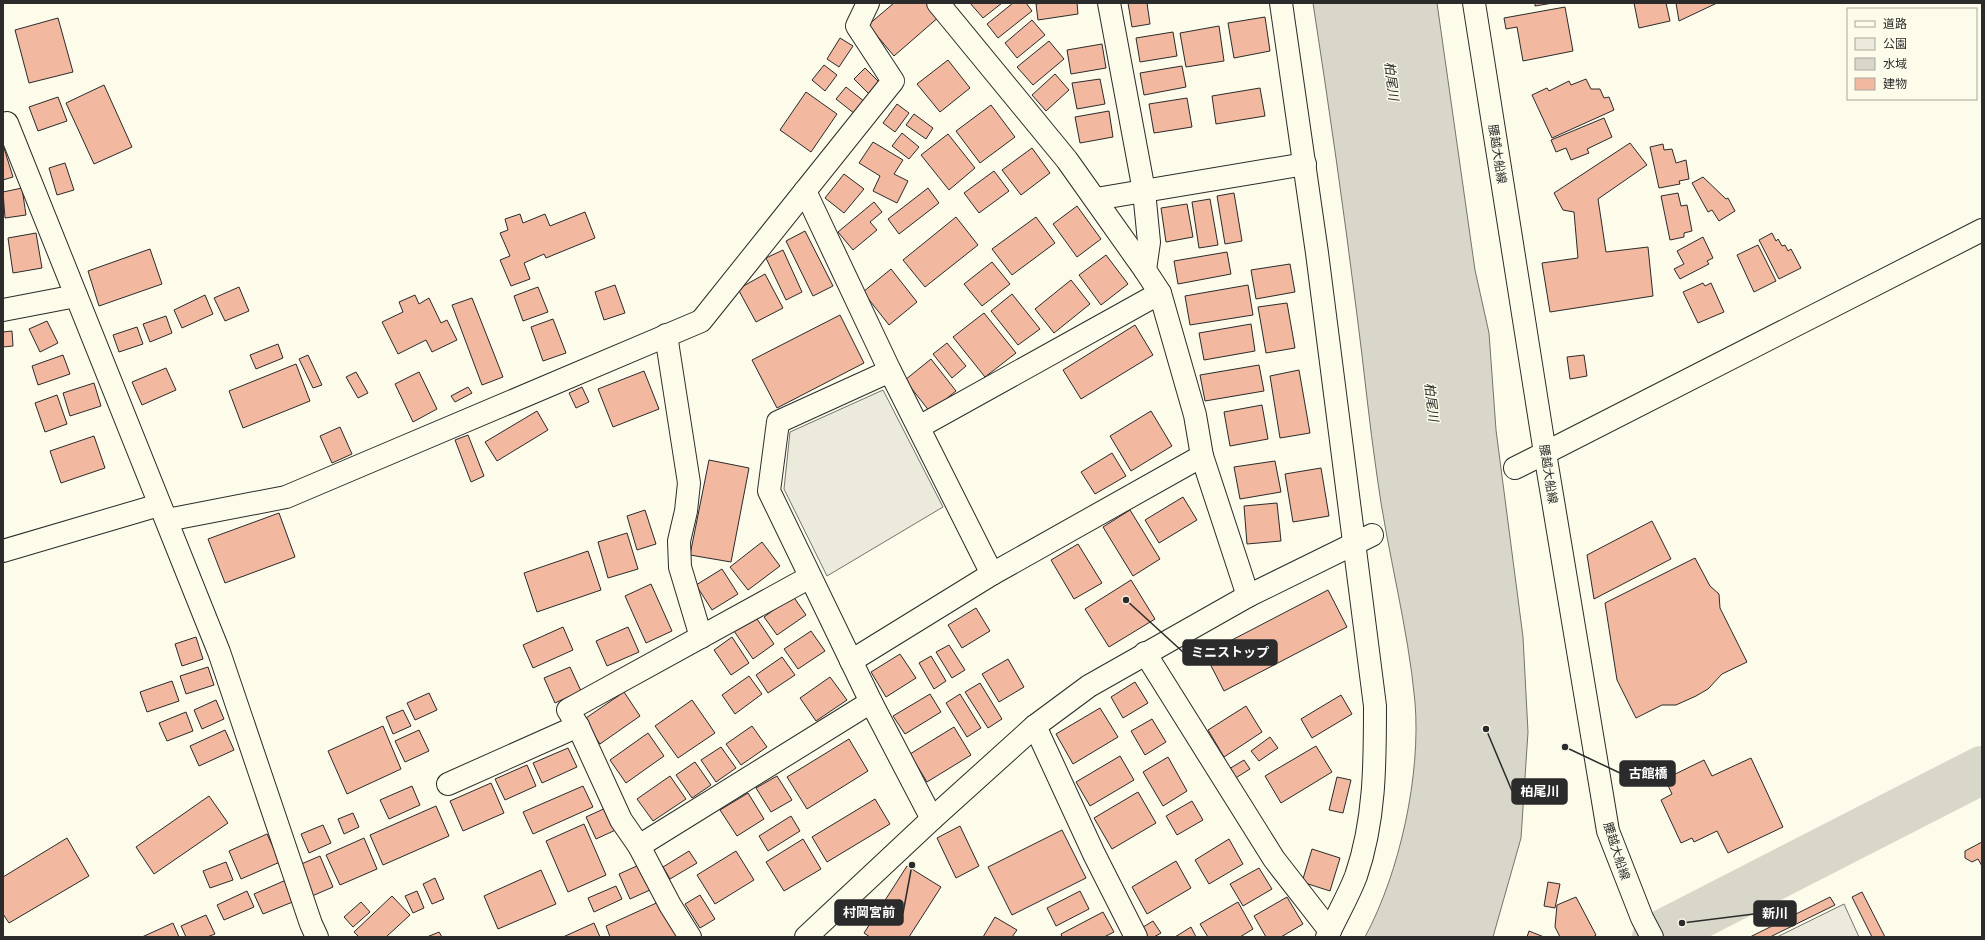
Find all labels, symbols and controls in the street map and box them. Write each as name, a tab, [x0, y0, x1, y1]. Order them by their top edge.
legend	[1847, 8, 1977, 100]
text: 道路	[1883, 14, 1907, 33]
text: 公園	[1883, 34, 1907, 53]
text: 水域	[1883, 54, 1907, 73]
water label: 柏尾川	[1380, 60, 1405, 104]
text: 建物	[1883, 74, 1907, 93]
street label: 腰越大船線	[1484, 123, 1512, 185]
water label: 柏尾川	[1420, 381, 1445, 425]
street label: 腰越大船線	[1535, 443, 1563, 505]
callout: ミニストップ	[1183, 640, 1277, 665]
text: ミニストップ	[1191, 642, 1269, 662]
callout: 古館橋	[1620, 761, 1675, 786]
text: 古館橋	[1628, 763, 1668, 783]
callout: 柏尾川	[1512, 779, 1567, 804]
text: 柏尾川	[1520, 781, 1560, 801]
street label: 腰越大船線	[1599, 820, 1635, 882]
callout: 村岡宮前	[835, 900, 903, 925]
callout: 新川	[1754, 901, 1796, 926]
text: 村岡宮前	[843, 902, 895, 922]
text: 新川	[1762, 903, 1788, 923]

